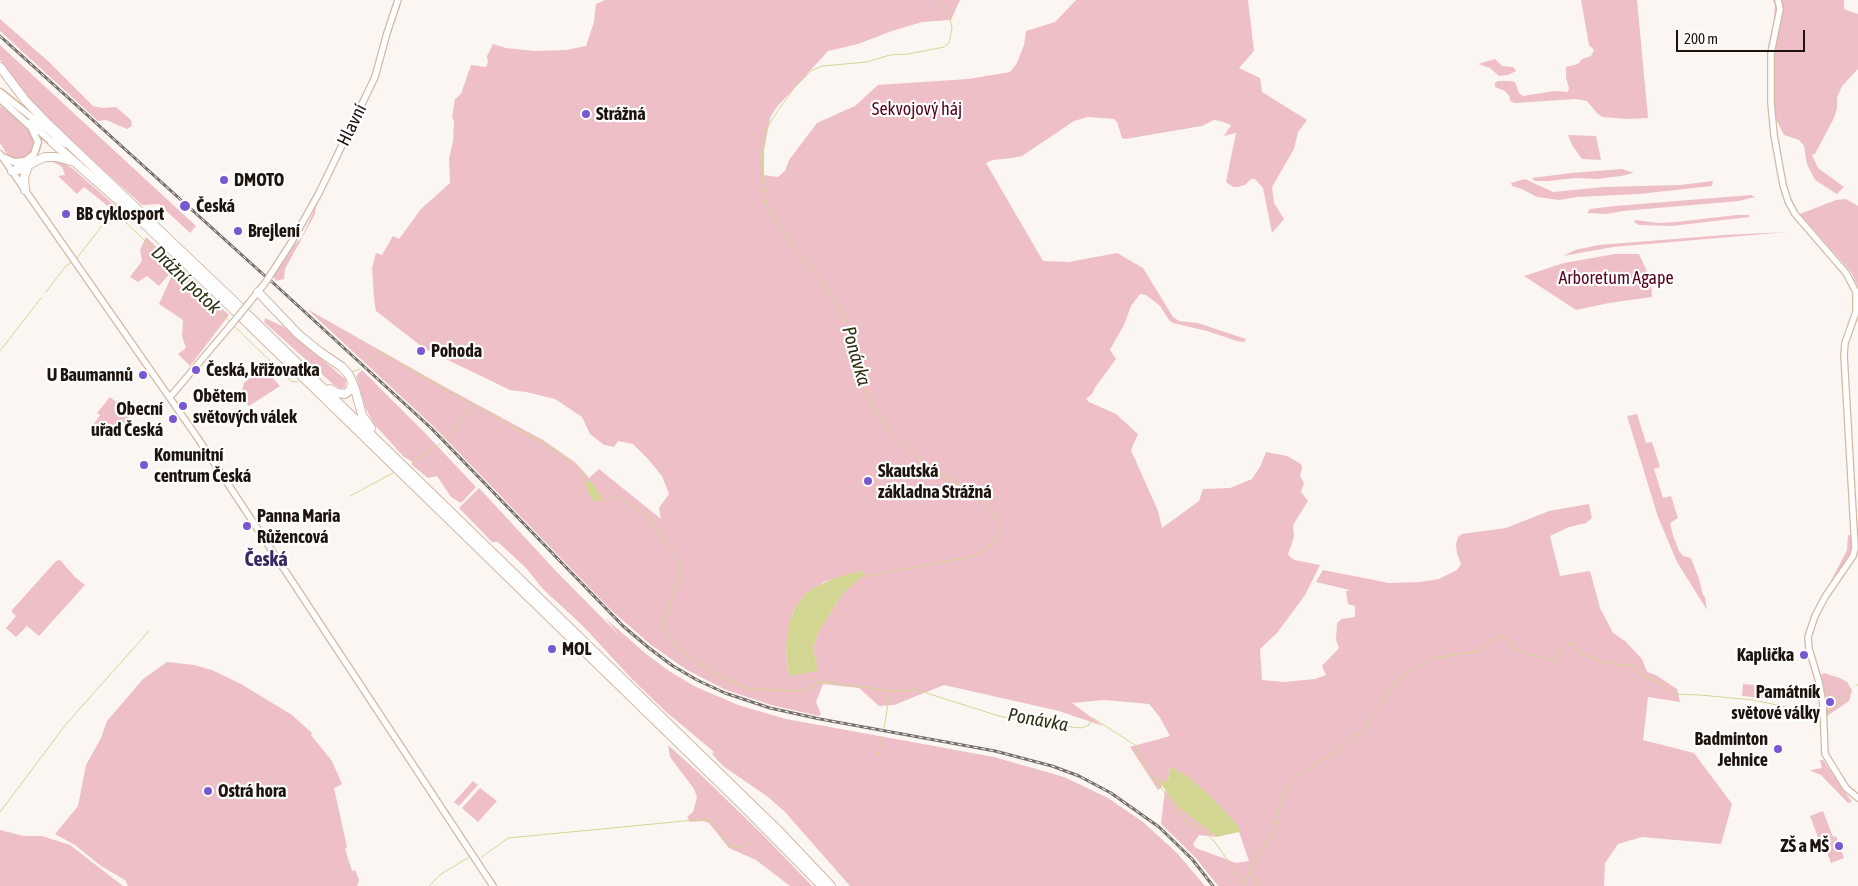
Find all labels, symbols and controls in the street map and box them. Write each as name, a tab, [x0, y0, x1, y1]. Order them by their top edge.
scale bar	[1678, 20, 1807, 52]
text: 200 m	[1684, 30, 1718, 47]
park label: Sekvojový háj	[872, 98, 962, 120]
street label: Hlavní	[333, 101, 371, 149]
place label: Strážná	[596, 103, 646, 125]
marker: Strážná	[580, 108, 592, 120]
place label: DMOTO	[234, 169, 284, 191]
marker: DMOTO	[218, 174, 230, 186]
place label: Česká	[196, 195, 235, 217]
marker: Česká	[178, 199, 192, 213]
place label: BB cyklosport	[76, 203, 164, 225]
marker: BB cyklosport	[60, 208, 72, 220]
place label: Brejlení	[248, 220, 300, 242]
marker: Brejlení	[232, 225, 244, 237]
water label: Drážní potok	[146, 241, 226, 319]
park label: Arboretum Agape	[1558, 267, 1674, 289]
water label: Ponávka	[837, 324, 875, 388]
place label: Pohoda	[431, 340, 482, 362]
marker: Pohoda	[415, 345, 427, 357]
place label: Česká, křižovatka	[206, 359, 320, 381]
place label: U Baumannů	[47, 364, 133, 386]
marker: Česká, křižovatka	[190, 364, 202, 376]
marker: U Baumannů	[137, 369, 149, 381]
place label: Obětem světových válek	[193, 385, 297, 428]
place label: Obecní uřad Česká	[91, 398, 163, 440]
marker: Obětem světových válek	[177, 400, 189, 412]
marker: Obecní uřad Česká	[167, 413, 179, 425]
place label: Komunitní centrum Česká	[154, 444, 251, 486]
marker: Komunitní centrum Česká	[138, 459, 150, 471]
place label: Skautská základna Strážná	[878, 460, 992, 502]
marker: Skautská základna Strážná	[862, 475, 874, 487]
place label: Panna Maria Růžencová	[257, 505, 340, 548]
marker: Panna Maria Růžencová	[241, 520, 253, 532]
district label: Česká	[244, 548, 288, 572]
place label: MOL	[562, 638, 592, 660]
marker: MOL	[546, 643, 558, 655]
place label: Kaplička	[1737, 644, 1794, 666]
marker: Kaplička	[1798, 649, 1810, 661]
place label: Památník světové války	[1731, 681, 1820, 724]
marker: Památník světové války	[1824, 696, 1836, 708]
water label: Ponávka	[1006, 703, 1070, 737]
place label: Badminton Jehnice	[1695, 728, 1768, 771]
marker: Badminton Jehnice	[1772, 743, 1784, 755]
place label: Ostrá hora	[218, 780, 286, 802]
marker: Ostrá hora	[202, 785, 214, 797]
place label: ZŠ a MŠ	[1780, 835, 1829, 857]
marker: ZŠ a MŠ	[1833, 840, 1845, 852]

